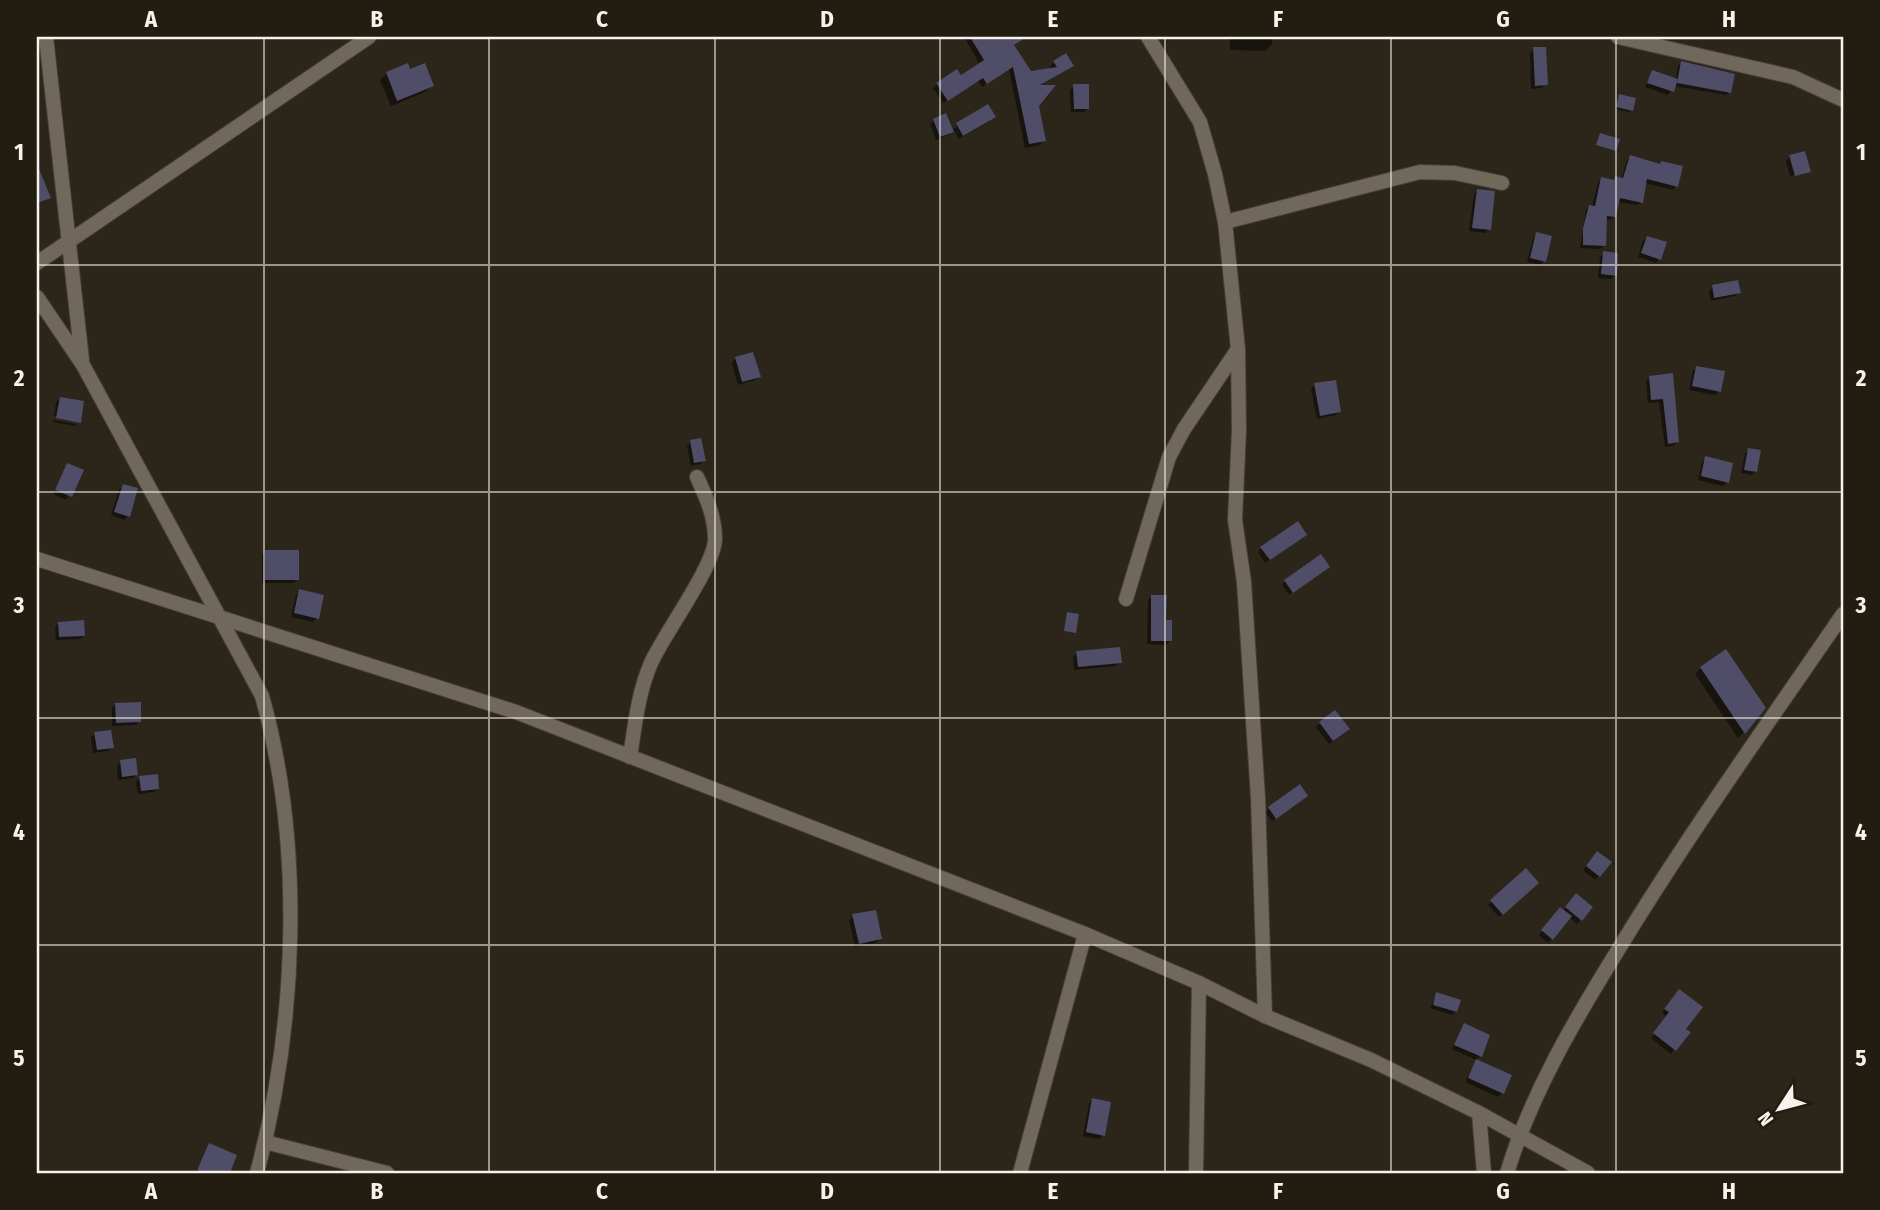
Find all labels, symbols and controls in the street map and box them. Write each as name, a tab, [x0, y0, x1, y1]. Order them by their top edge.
text: A	[144, 5, 158, 33]
text: B	[371, 5, 384, 33]
text: C	[596, 5, 608, 33]
text: D	[820, 5, 834, 33]
text: E	[1048, 5, 1059, 33]
text: F	[1273, 5, 1283, 33]
text: G	[1496, 5, 1510, 33]
text: H	[1722, 5, 1736, 33]
text: 1	[14, 138, 24, 166]
text: 1	[1856, 138, 1866, 166]
text: 2	[13, 364, 25, 392]
text: 2	[1855, 364, 1867, 392]
text: 3	[13, 591, 25, 619]
text: 3	[1855, 591, 1867, 619]
text: 4	[13, 818, 25, 846]
text: 4	[1855, 818, 1867, 846]
text: 5	[13, 1044, 25, 1072]
text: 5	[1855, 1044, 1867, 1072]
north arrow	[1744, 1074, 1814, 1144]
text: N	[1753, 1107, 1778, 1130]
text: A	[144, 1177, 158, 1205]
text: B	[371, 1177, 384, 1205]
text: C	[596, 1177, 608, 1205]
text: D	[820, 1177, 834, 1205]
text: E	[1048, 1177, 1059, 1205]
text: F	[1273, 1177, 1283, 1205]
text: G	[1496, 1177, 1510, 1205]
text: H	[1722, 1177, 1736, 1205]

